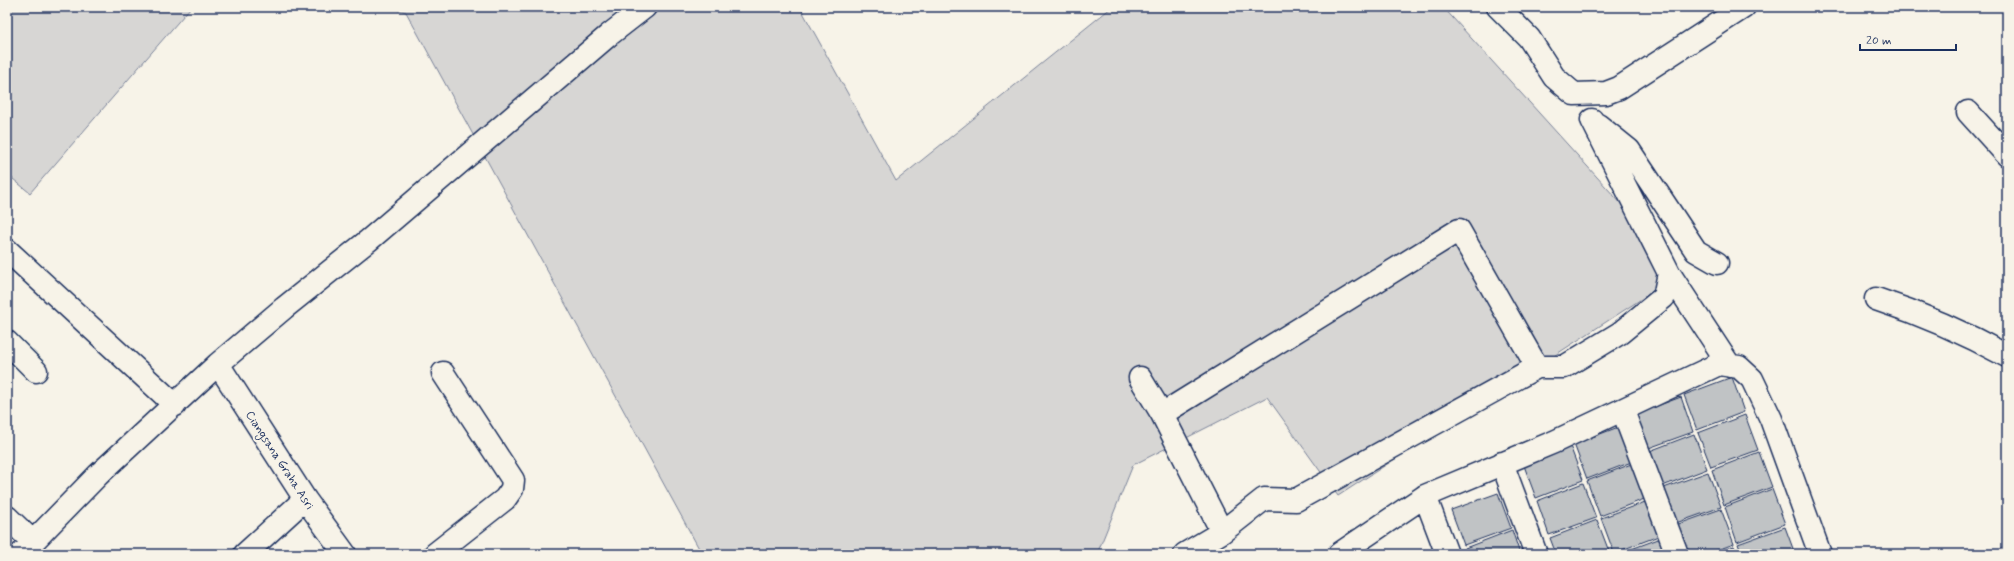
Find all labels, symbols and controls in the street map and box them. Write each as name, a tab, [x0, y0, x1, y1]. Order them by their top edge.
scale bar	[1860, 26, 1956, 52]
text: 20 m	[1866, 33, 1892, 49]
street label: Ciangsana Graha Asri	[241, 408, 317, 513]

